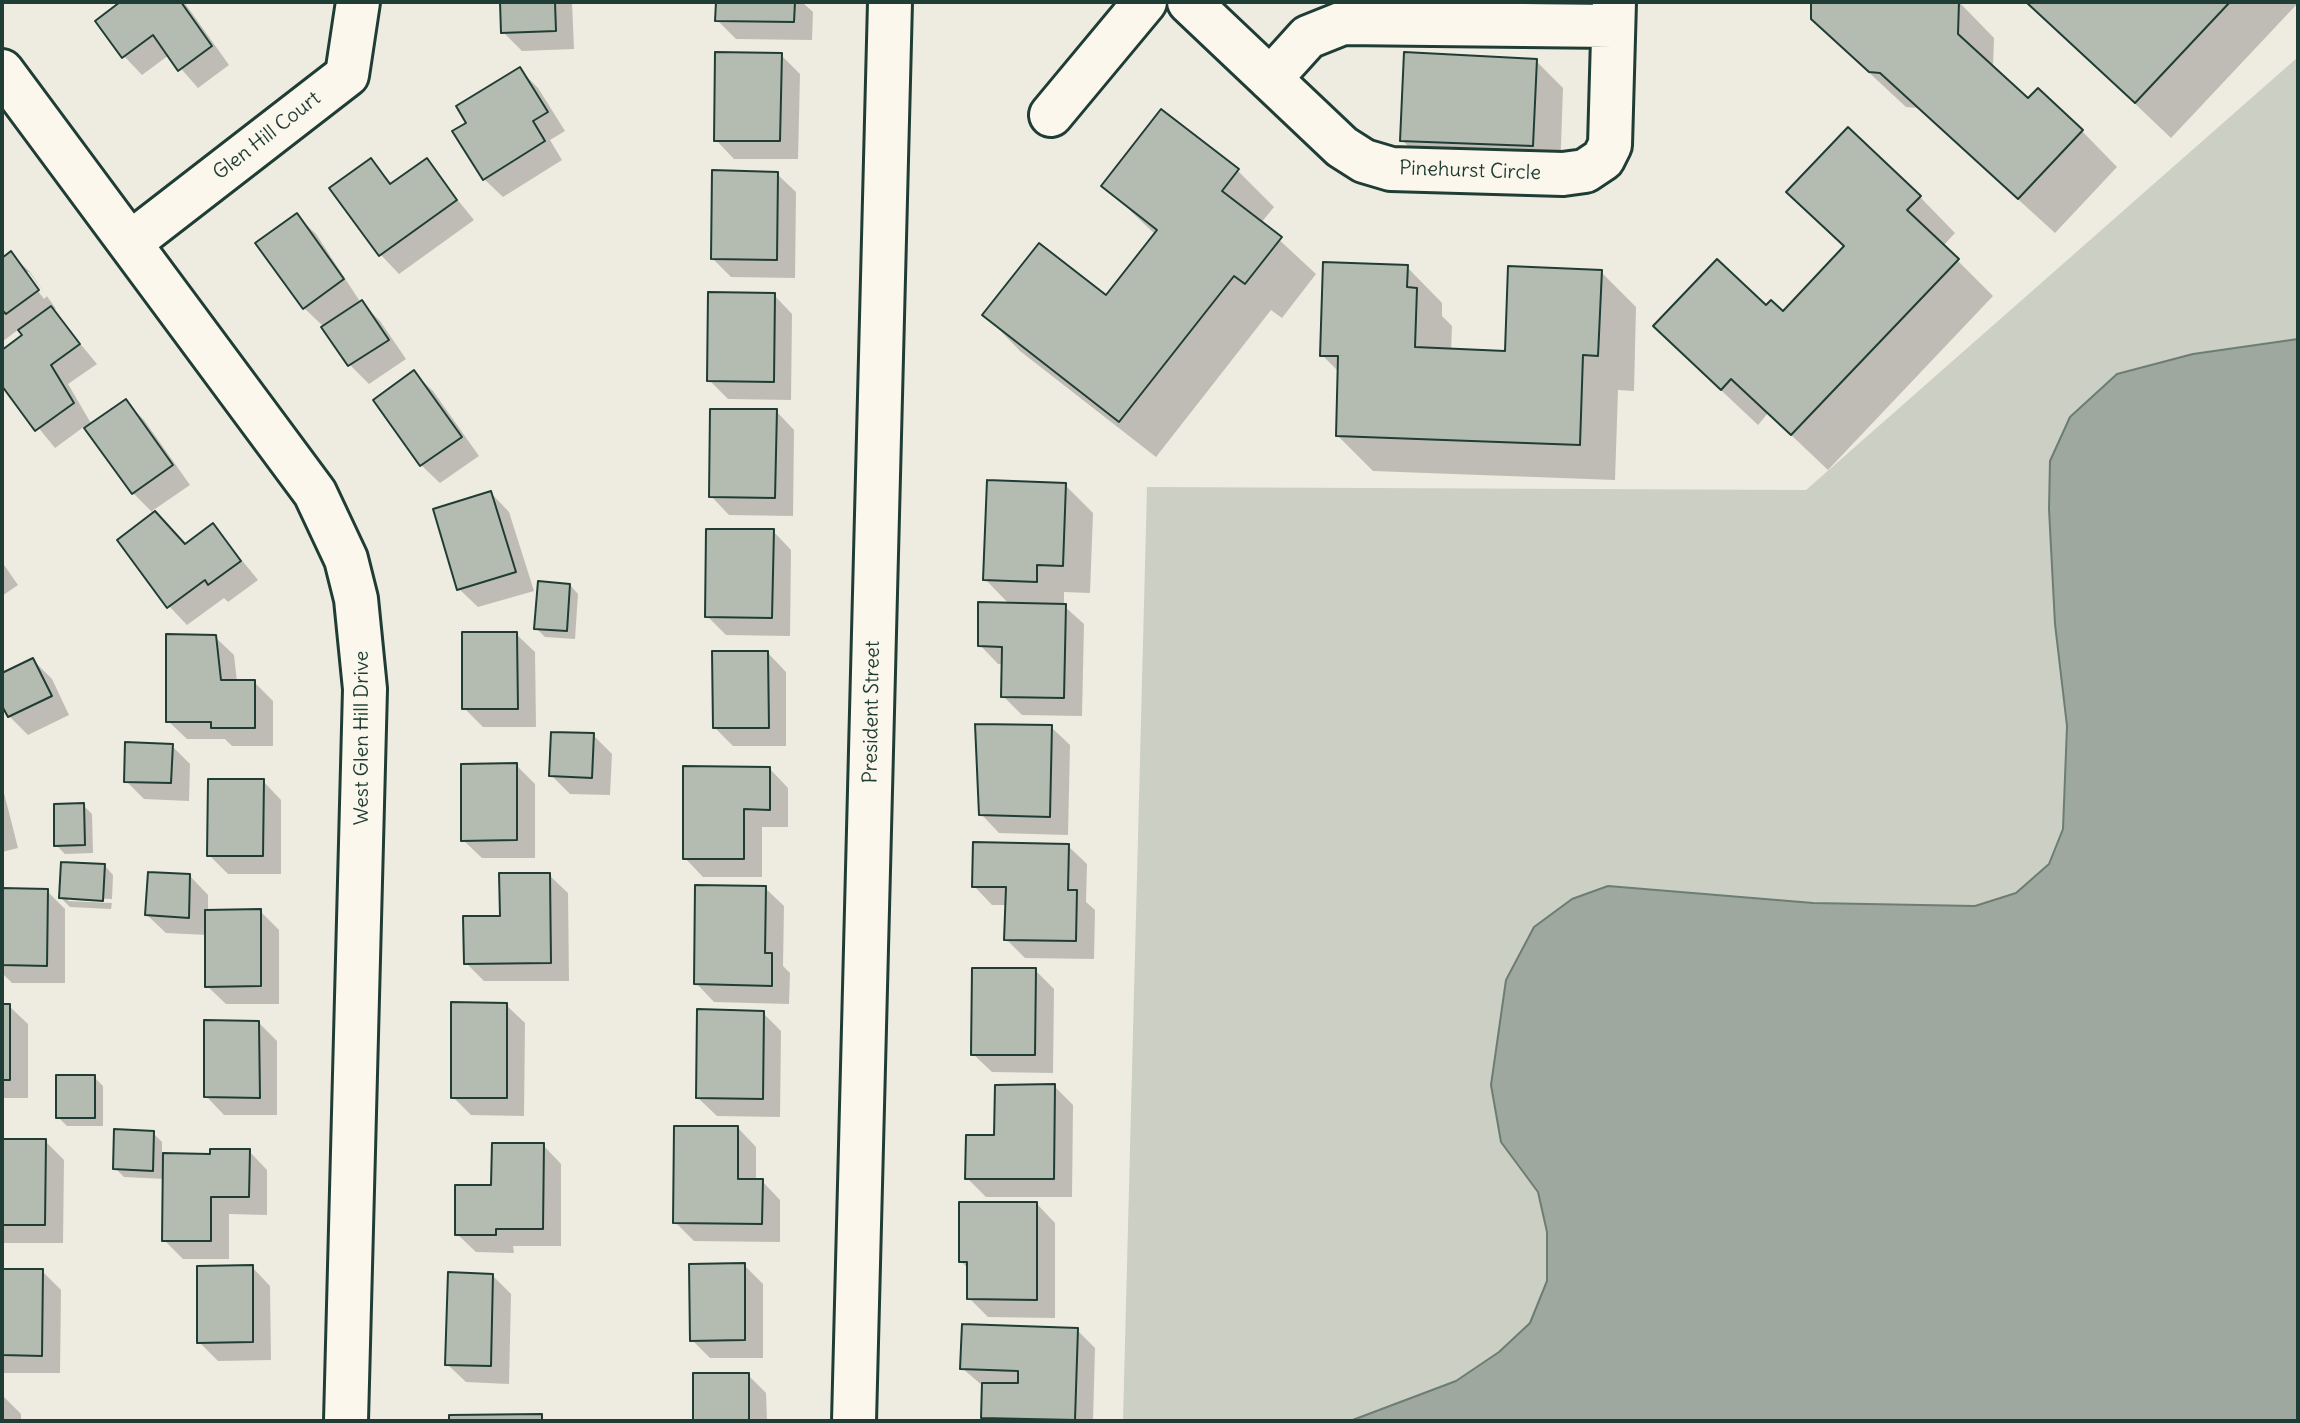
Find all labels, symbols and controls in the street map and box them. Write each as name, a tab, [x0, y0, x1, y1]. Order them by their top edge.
street label: Glen Hill Court	[209, 87, 325, 185]
street label: Pinehurst Circle	[1399, 157, 1541, 185]
street label: President Street	[859, 640, 885, 784]
street label: West Glen Hill Drive	[350, 651, 374, 825]

